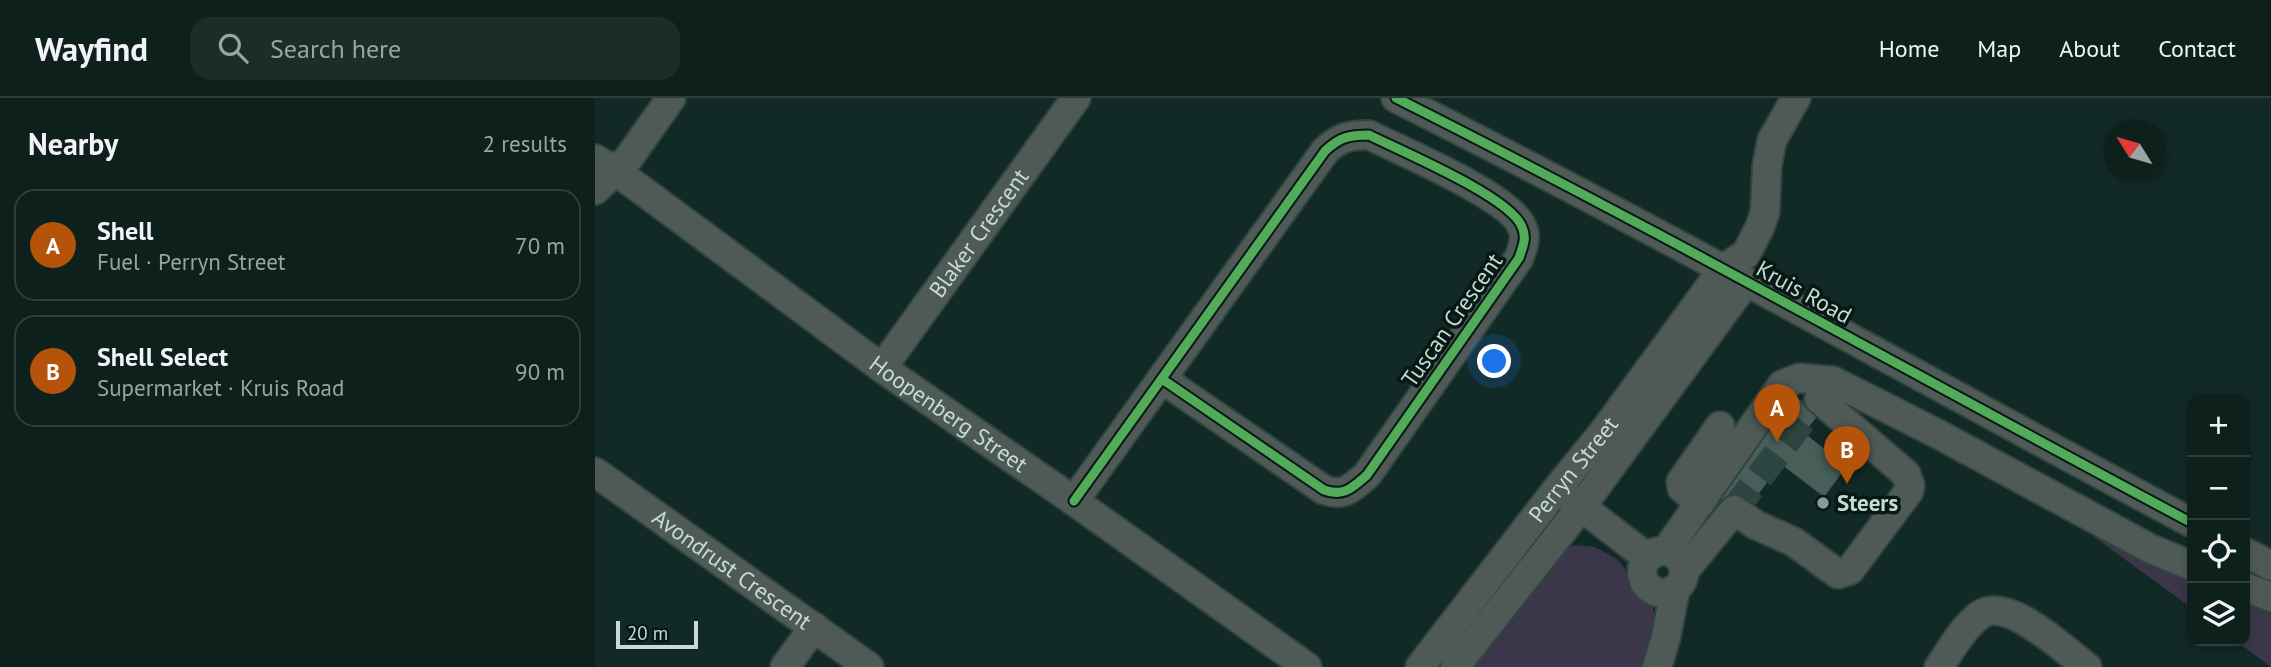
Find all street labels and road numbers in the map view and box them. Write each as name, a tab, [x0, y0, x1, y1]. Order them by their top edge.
street label: Blaker Crescent	[922, 163, 1035, 303]
street label: Tuscan Crescent	[1395, 247, 1509, 392]
street label: Kruis Road	[1752, 254, 1857, 330]
street label: Hoopenberg Street	[864, 349, 1034, 479]
street label: Perryn Street	[1522, 410, 1624, 528]
street label: Avondrust Crescent	[647, 503, 818, 636]

